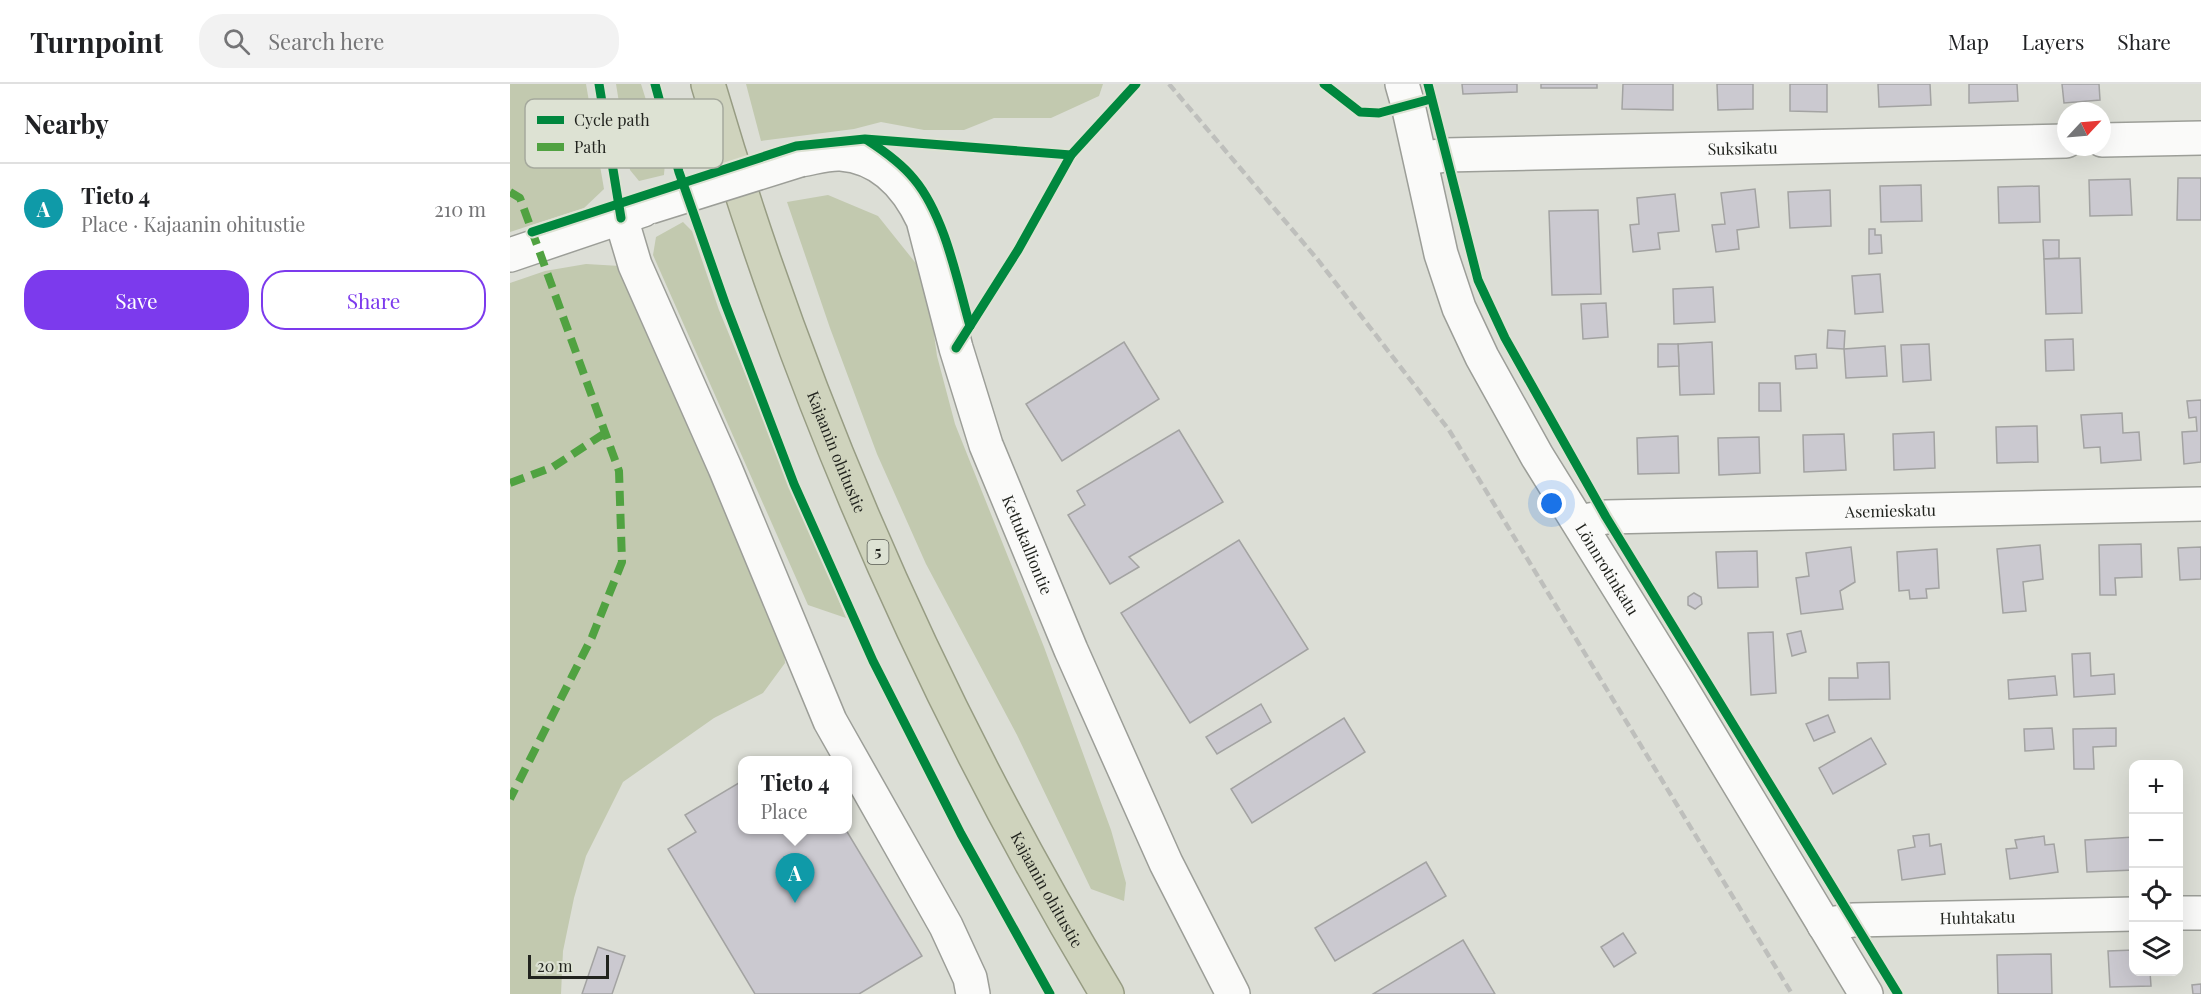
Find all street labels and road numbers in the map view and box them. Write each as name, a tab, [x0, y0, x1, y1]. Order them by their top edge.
street label: Suksikatu	[1707, 137, 1778, 159]
street label: Kajaanin ohitustie	[803, 388, 871, 516]
street label: Kettukalliontie	[998, 492, 1058, 598]
street label: Asemieskatu	[1844, 499, 1936, 522]
street label: Lönnrotinkatu	[1571, 519, 1644, 619]
road number: 5	[868, 540, 888, 564]
street label: Kajaanin ohitustie	[1007, 828, 1088, 951]
street label: Huhtakatu	[1939, 906, 2016, 928]

